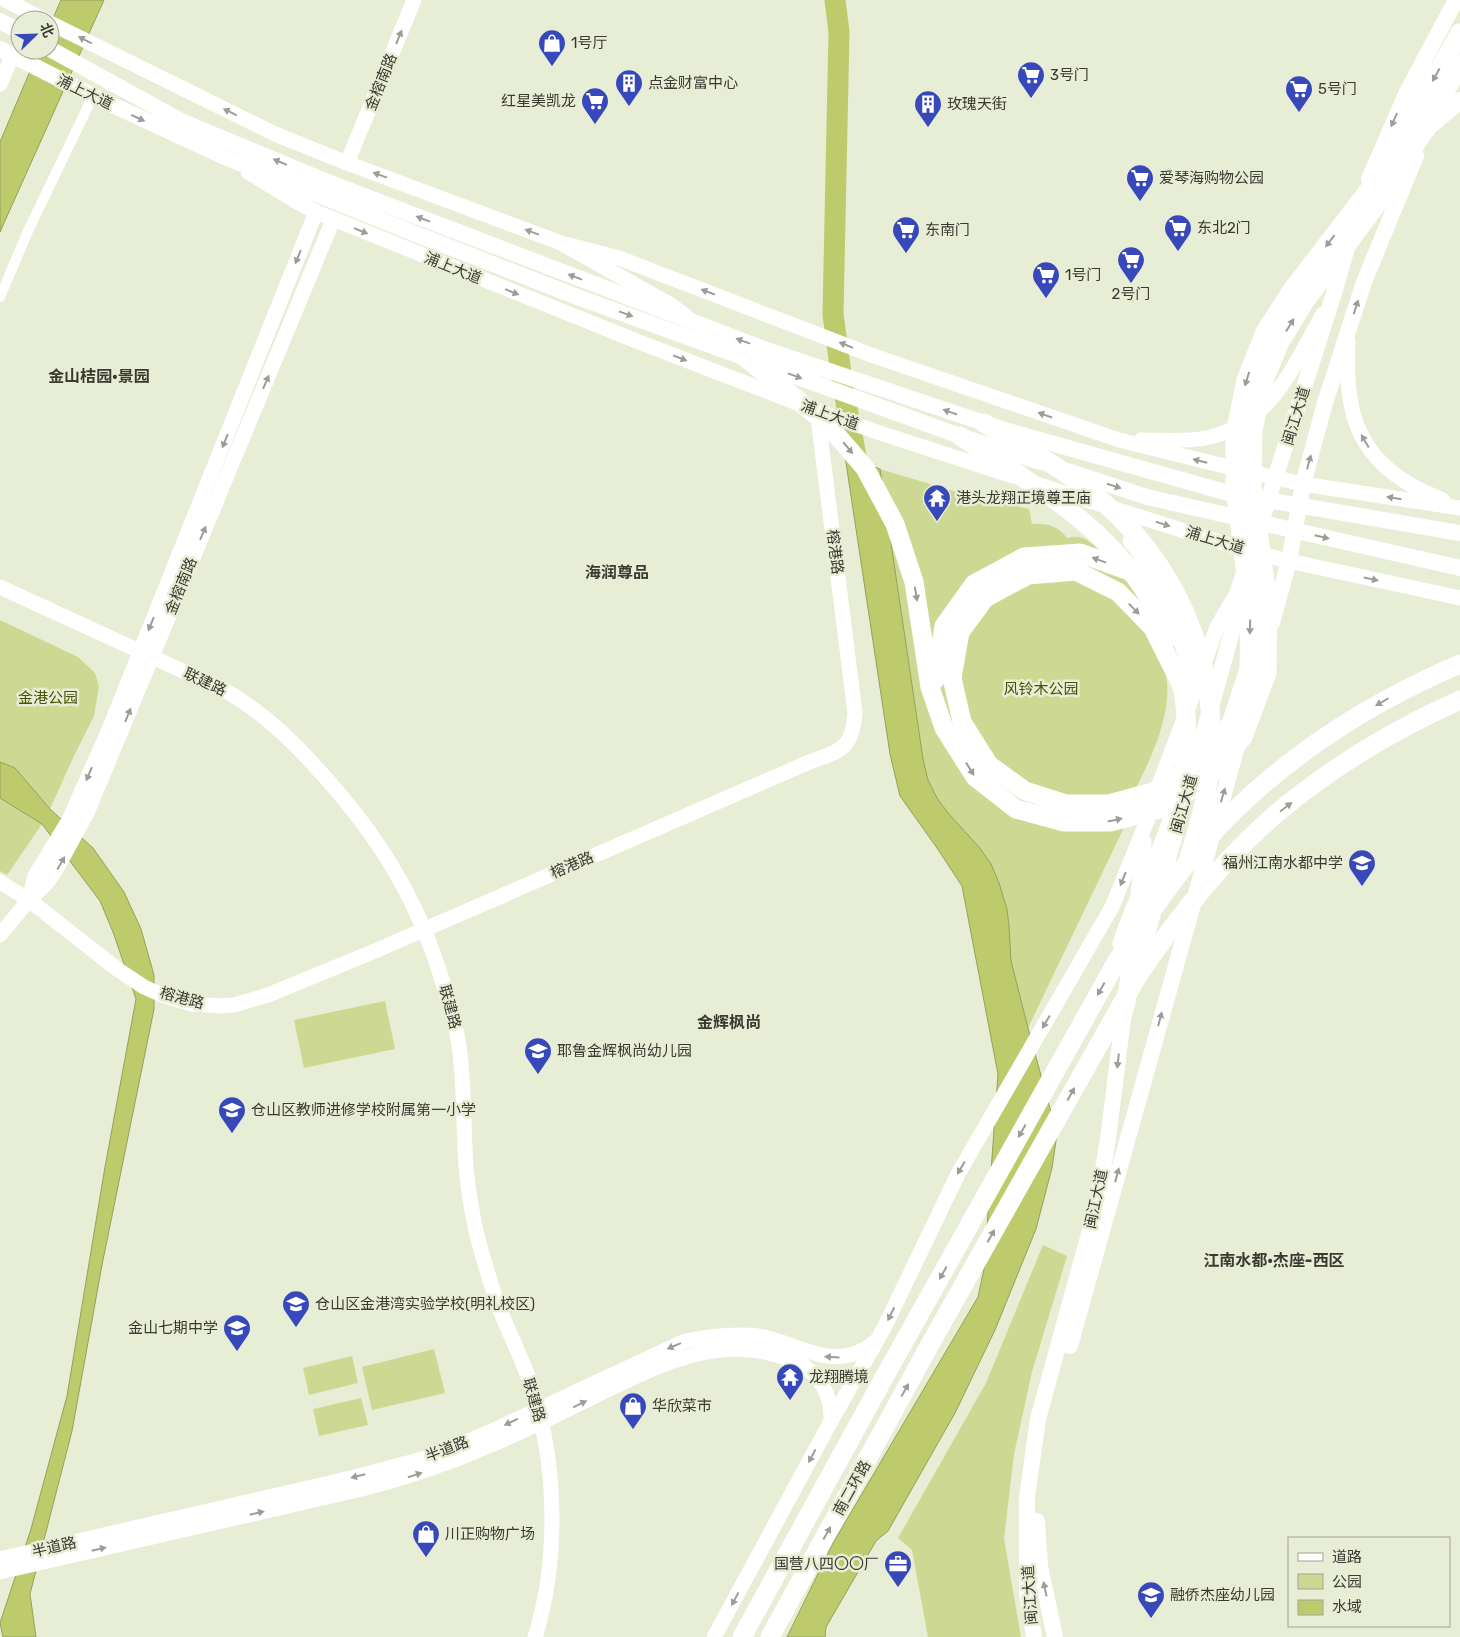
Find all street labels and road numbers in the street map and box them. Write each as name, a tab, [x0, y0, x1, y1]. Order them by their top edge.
street label: 金榕南路	[361, 51, 401, 113]
street label: 浦上大道	[54, 71, 116, 113]
street label: 浦上大道	[422, 248, 484, 288]
street label: 闽江大道	[1279, 385, 1313, 447]
street label: 浦上大道	[799, 396, 861, 434]
street label: 浦上大道	[1184, 523, 1246, 557]
street label: 榕港路	[823, 529, 847, 575]
street label: 金榕南路	[161, 555, 201, 617]
street label: 联建路	[181, 664, 229, 700]
street label: 闽江大道	[1167, 773, 1201, 835]
street label: 榕港路	[548, 848, 596, 882]
street label: 榕港路	[158, 983, 206, 1013]
street label: 联建路	[435, 983, 465, 1031]
street label: 闽江大道	[1081, 1168, 1111, 1230]
street label: 联建路	[519, 1376, 549, 1424]
street label: 半道路	[423, 1433, 471, 1465]
street label: 南二环路	[830, 1457, 874, 1519]
street label: 半道路	[30, 1533, 78, 1561]
street label: 闽江大道	[1019, 1564, 1041, 1626]

